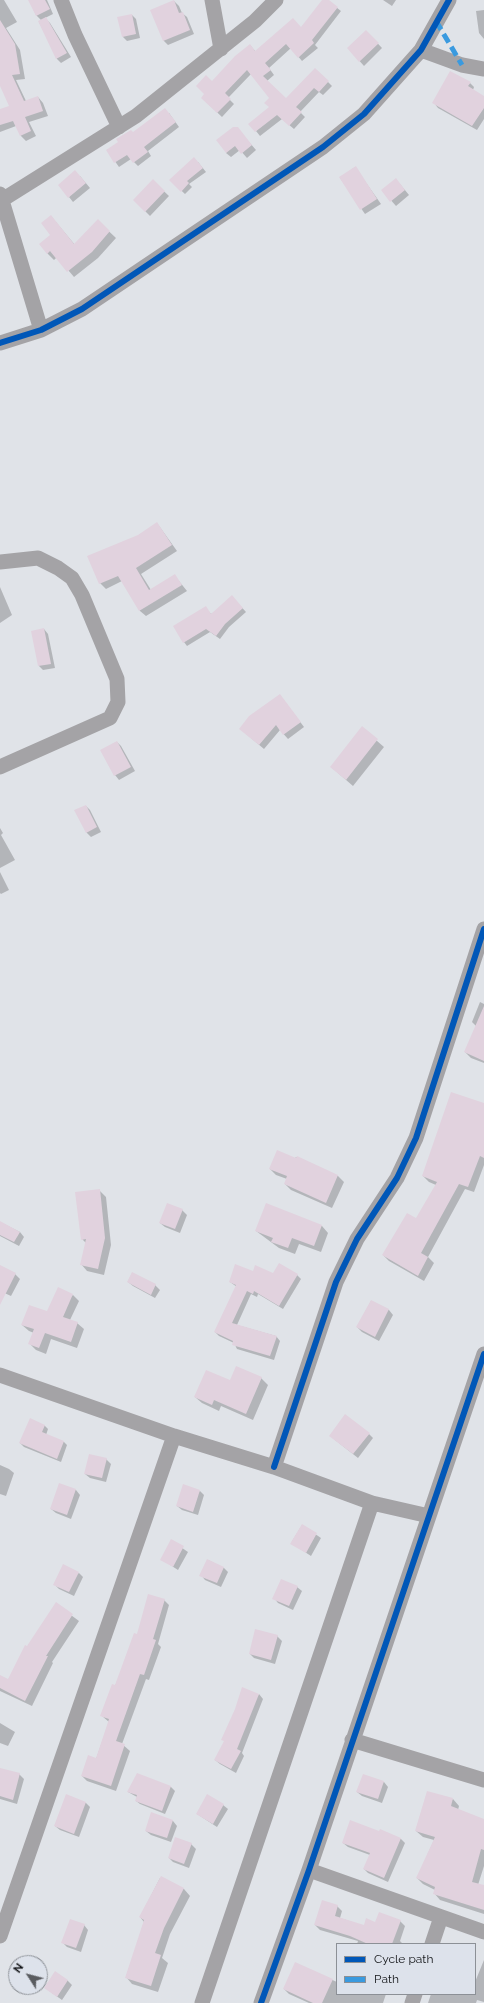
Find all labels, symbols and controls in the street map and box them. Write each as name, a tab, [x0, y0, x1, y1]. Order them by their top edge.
legend	[336, 1943, 476, 1995]
text: Cycle path	[374, 1952, 433, 1966]
north arrow	[8, 1955, 48, 1995]
text: N	[11, 1961, 26, 1975]
text: Path	[374, 1972, 399, 1986]

